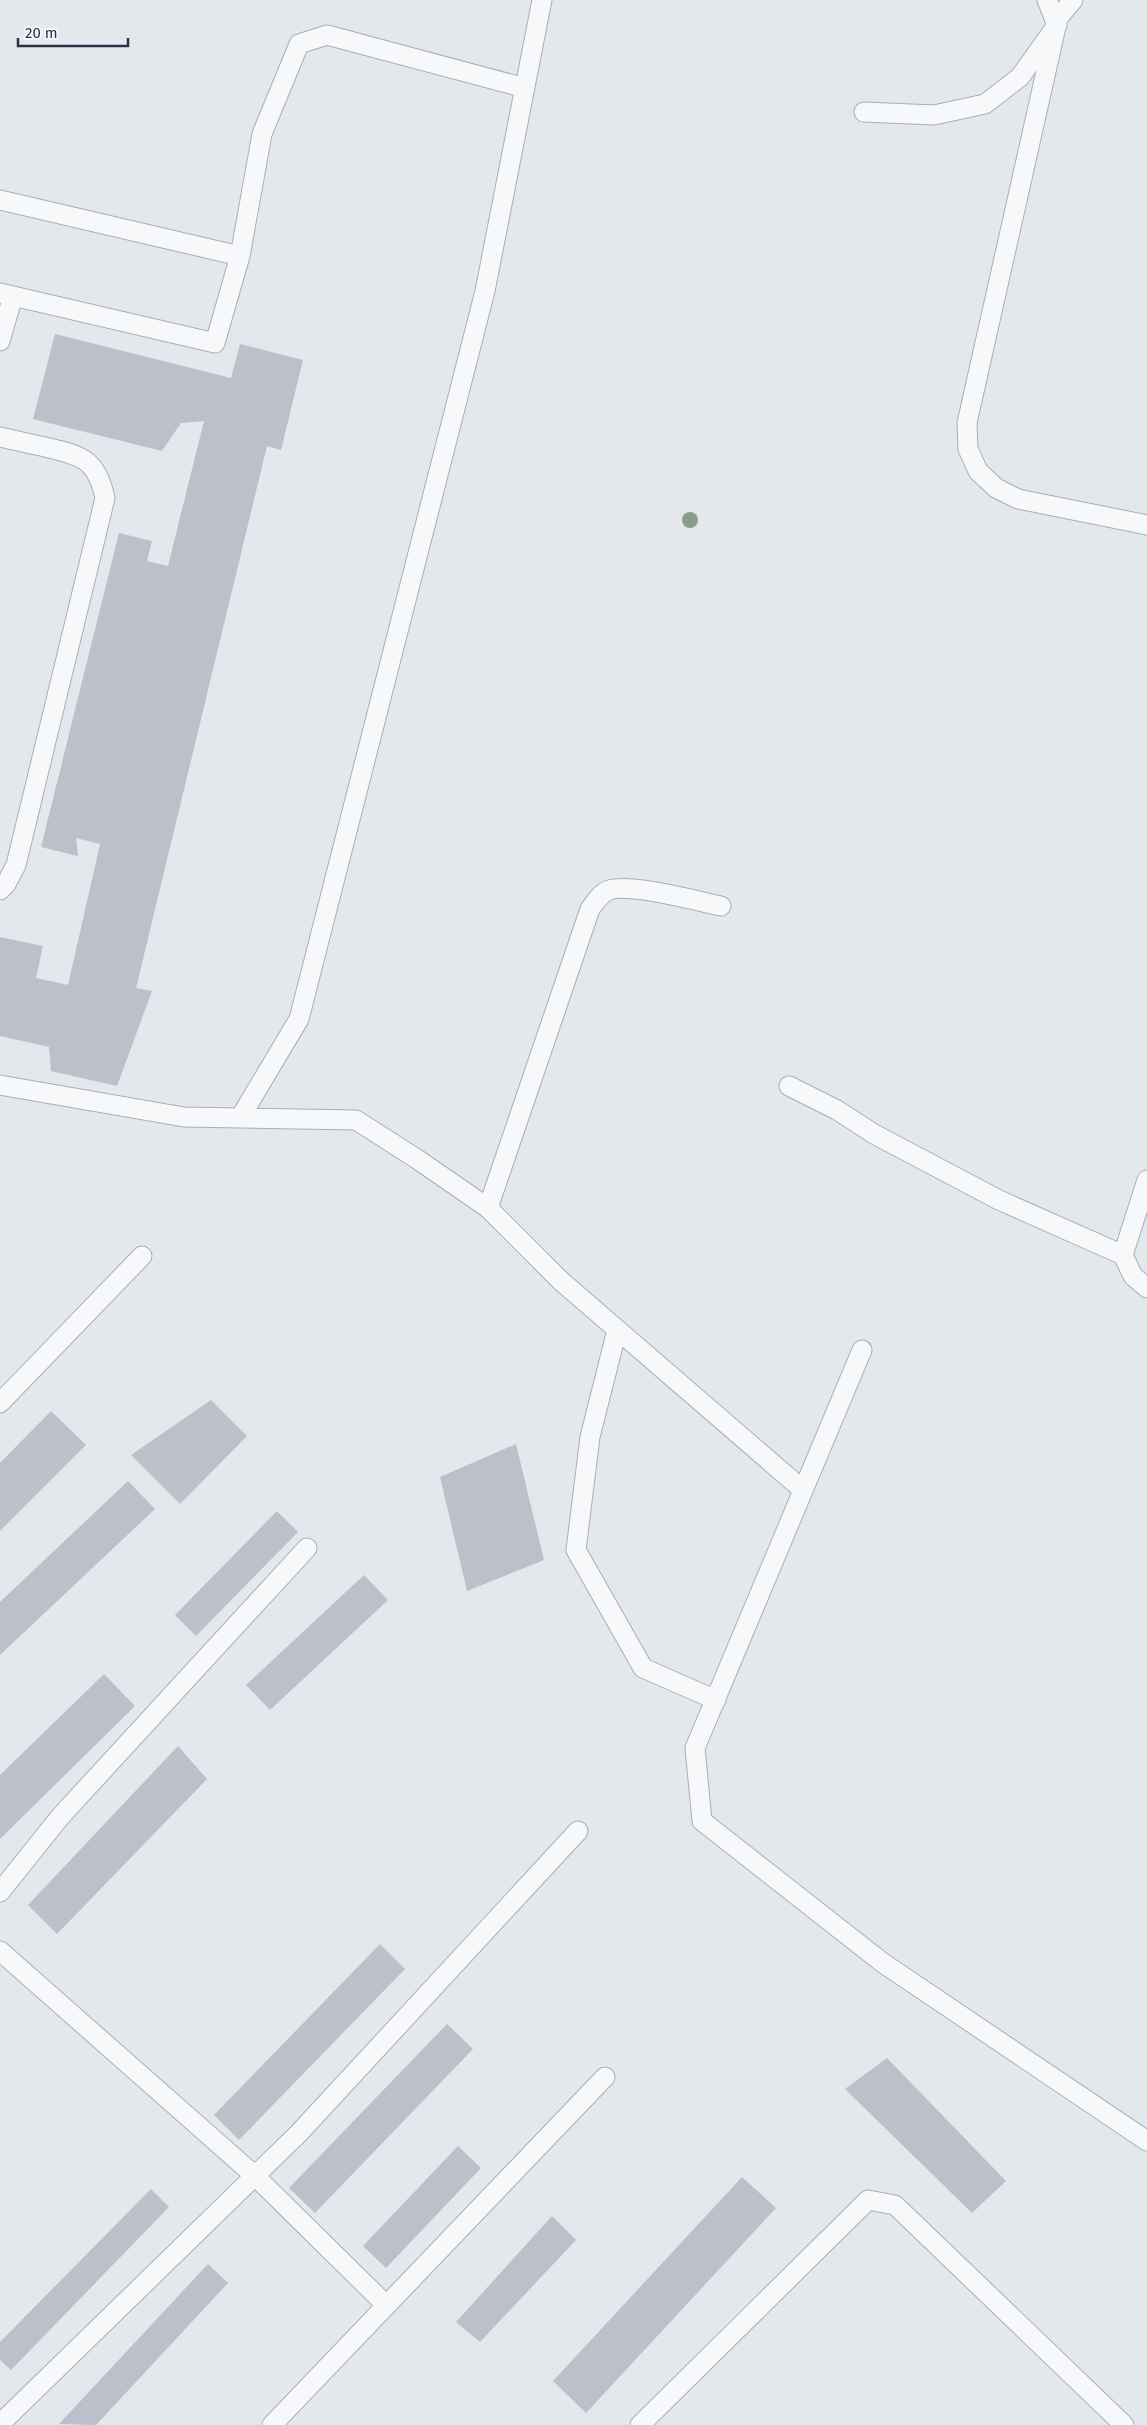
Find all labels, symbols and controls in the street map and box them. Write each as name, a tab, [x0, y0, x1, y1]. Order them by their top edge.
scale bar	[18, 15, 128, 47]
text: 20 m	[25, 24, 58, 42]

